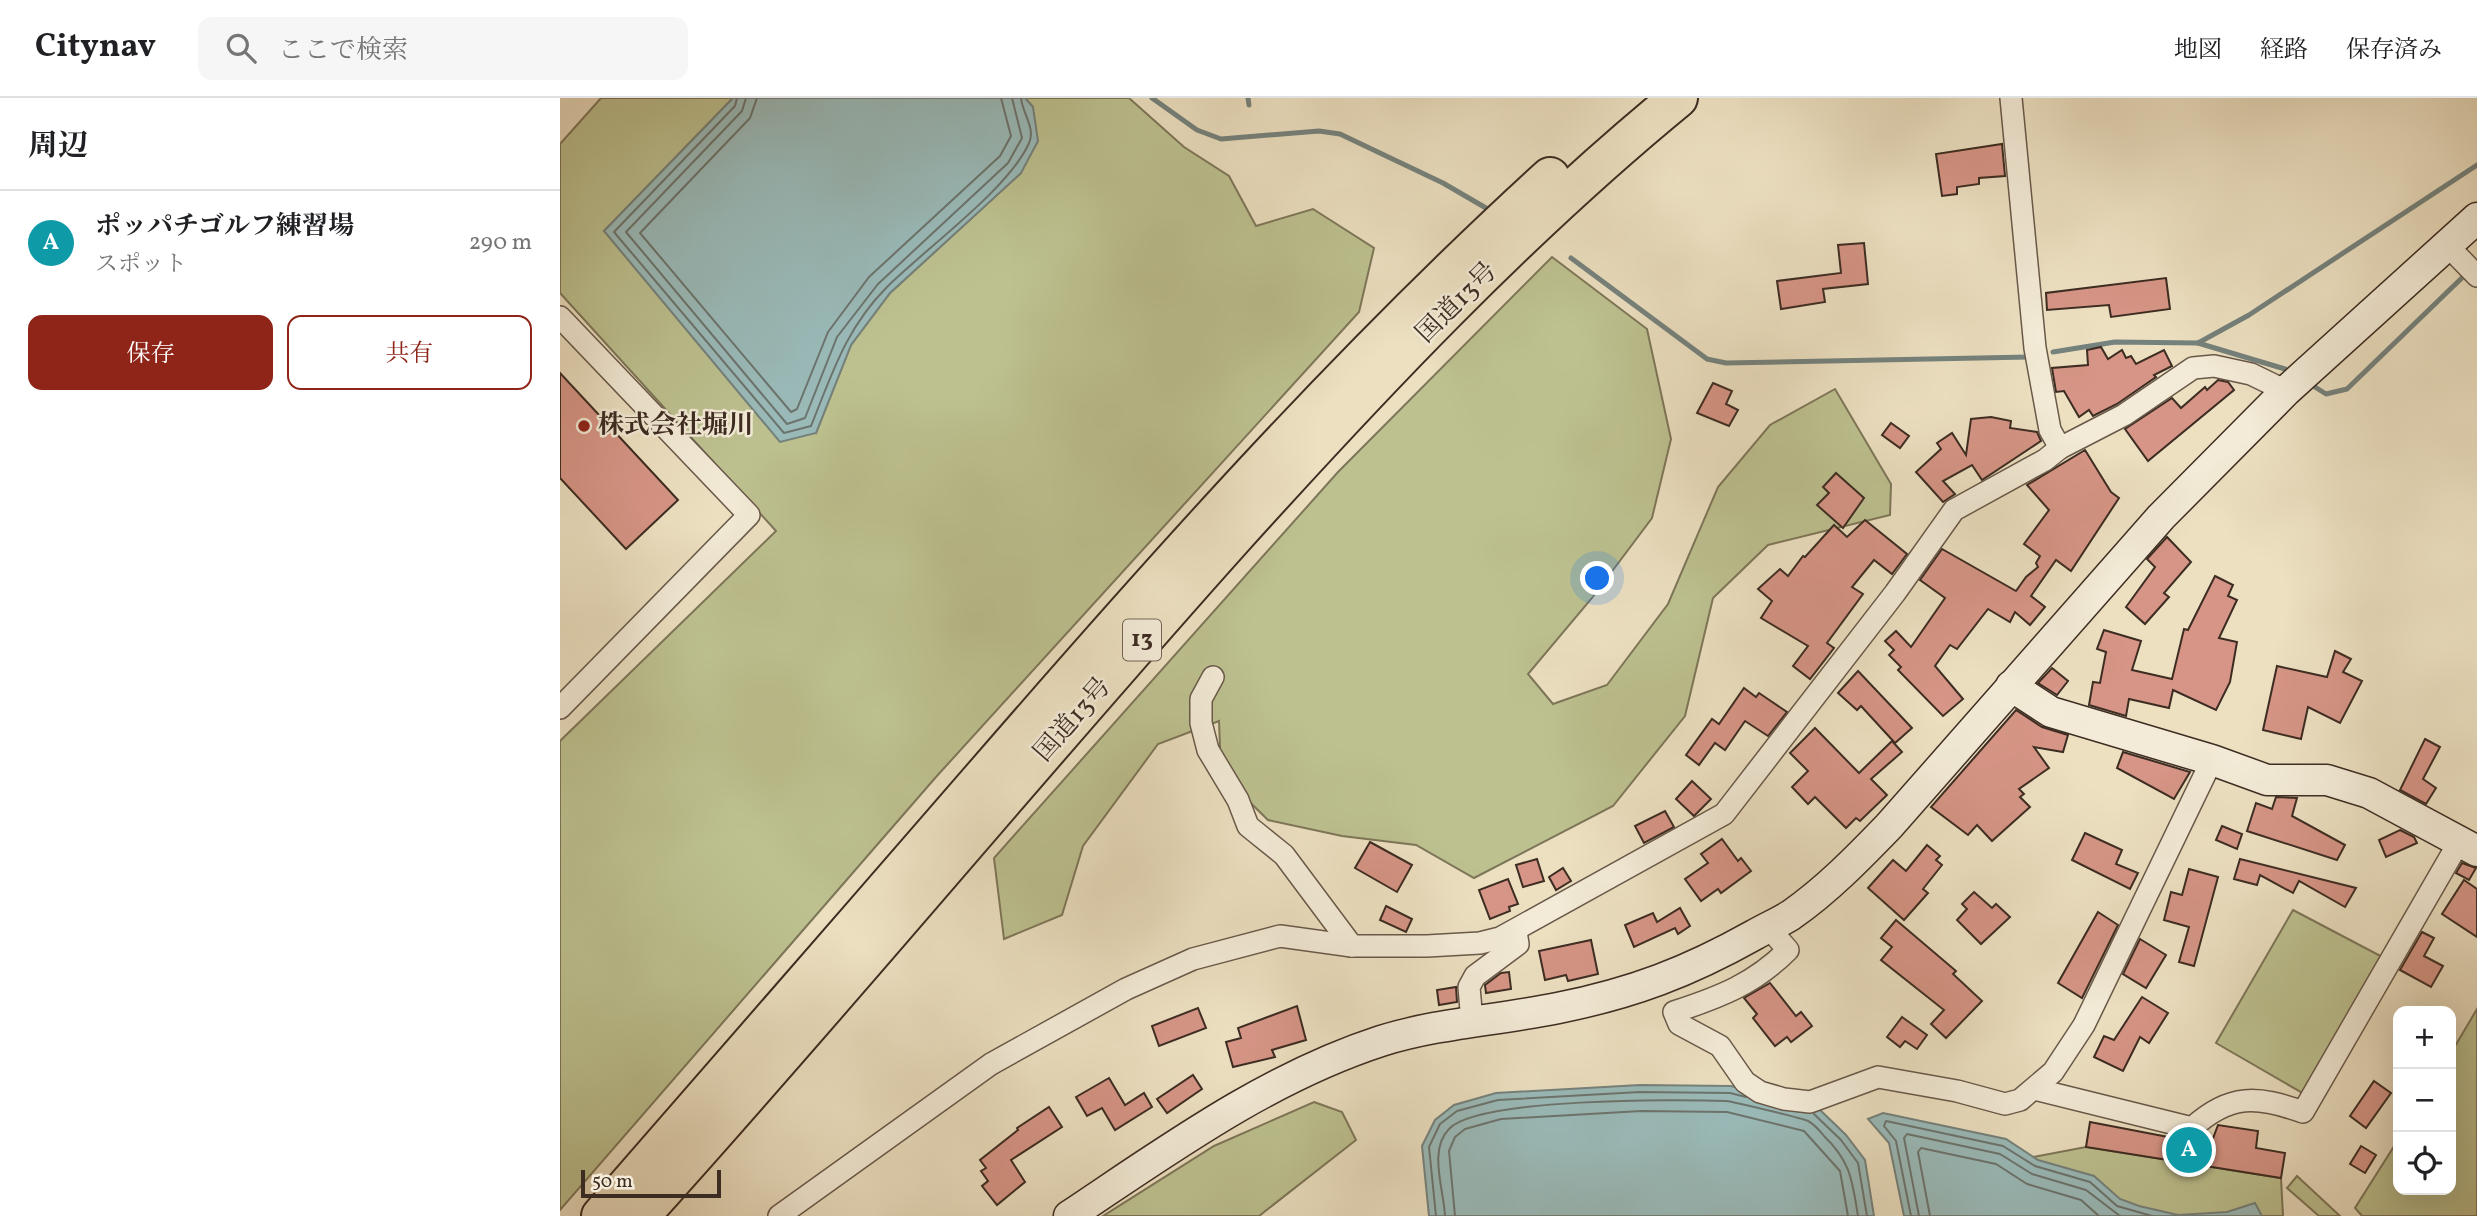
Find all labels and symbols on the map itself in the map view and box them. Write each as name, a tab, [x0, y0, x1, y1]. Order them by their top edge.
street label: 国道13号	[1408, 254, 1506, 352]
place label: 株式会社堀川	[598, 408, 754, 444]
marker: 株式会社堀川	[576, 418, 592, 434]
your location	[1580, 561, 1614, 595]
road number: 13	[1123, 620, 1161, 660]
street label: 国道13号	[1026, 670, 1120, 770]
pin: A	[2166, 1124, 2212, 1176]
scale bar	[581, 1167, 721, 1199]

